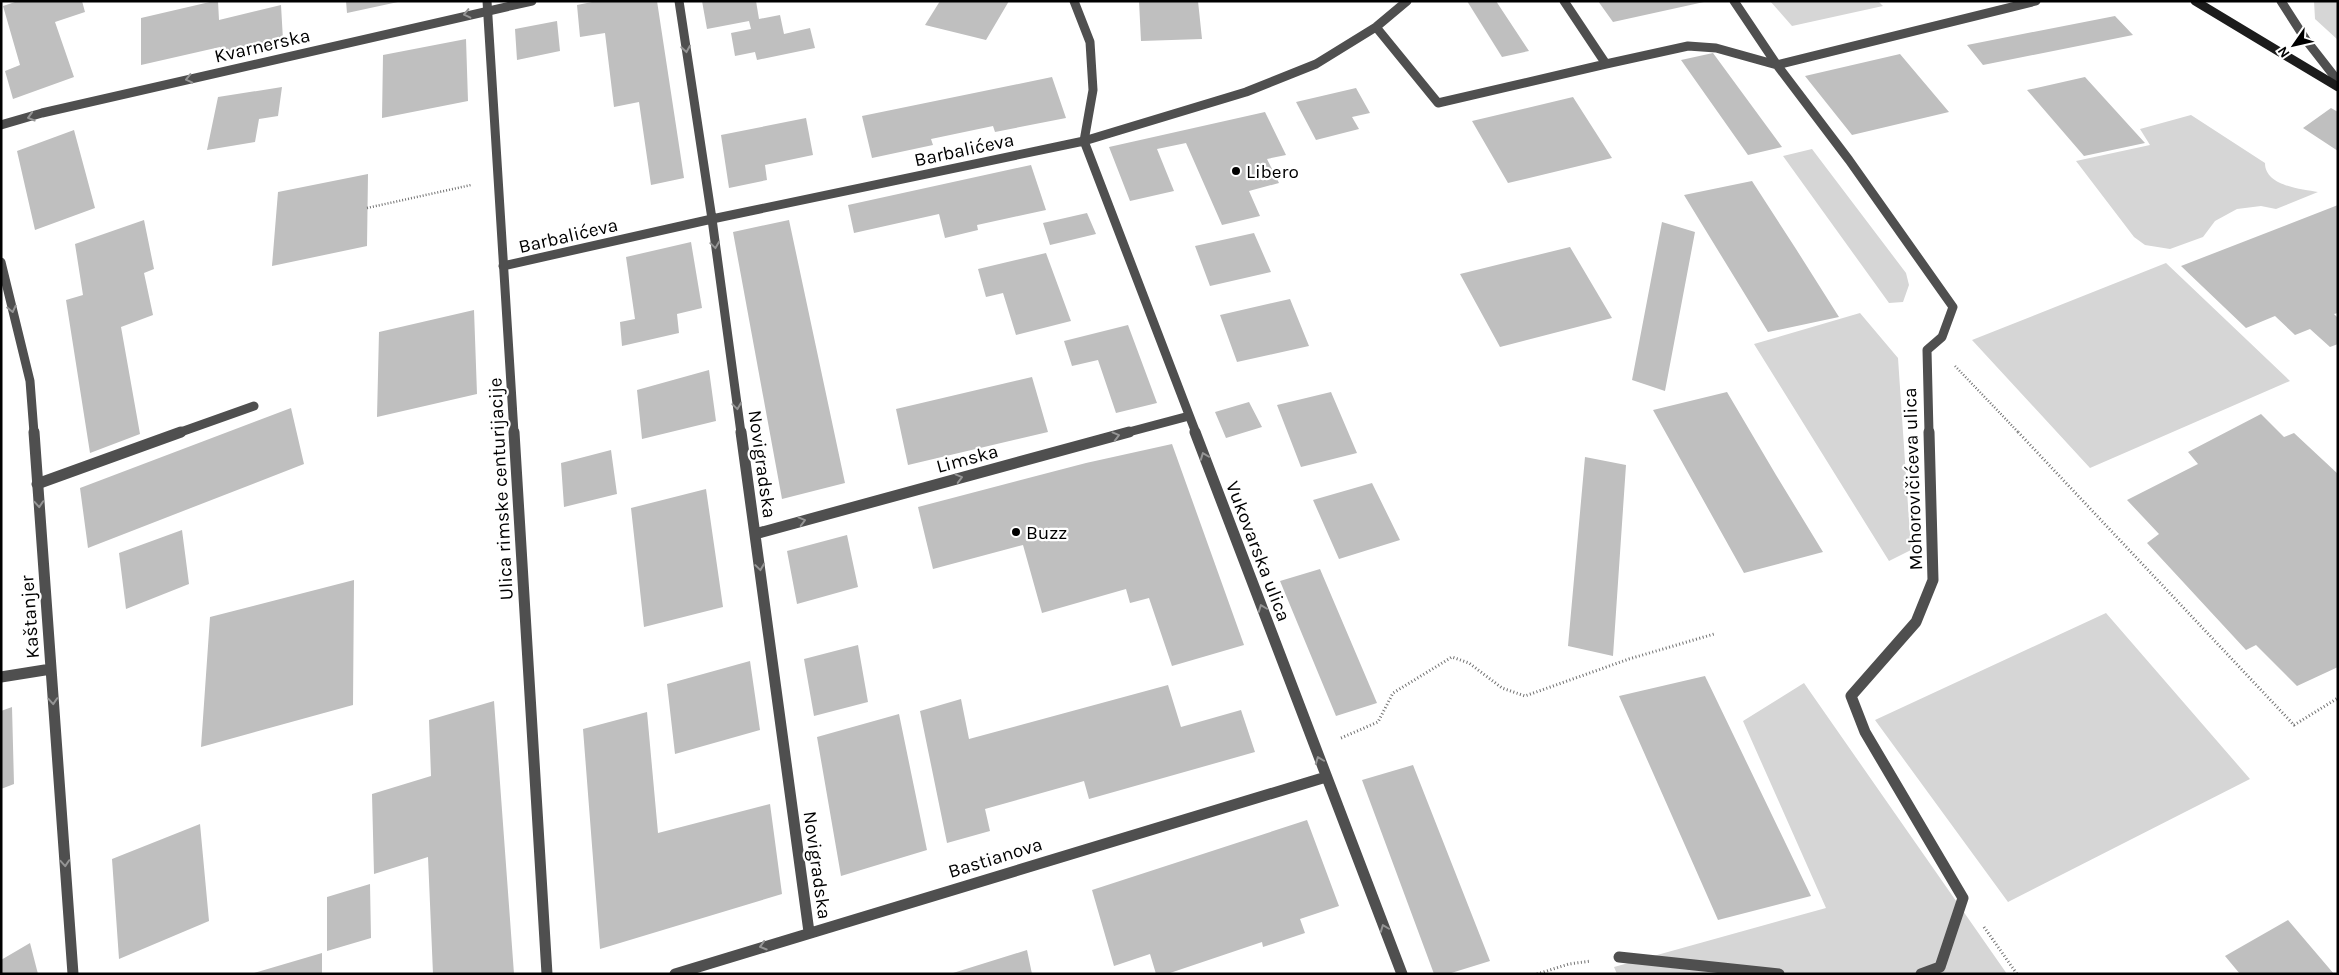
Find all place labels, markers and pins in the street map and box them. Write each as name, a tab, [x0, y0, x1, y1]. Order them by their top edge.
place label: Libero	[1246, 161, 1299, 183]
marker: Libero	[1230, 165, 1242, 177]
place label: Buzz	[1026, 522, 1067, 544]
marker: Buzz	[1010, 526, 1022, 538]

